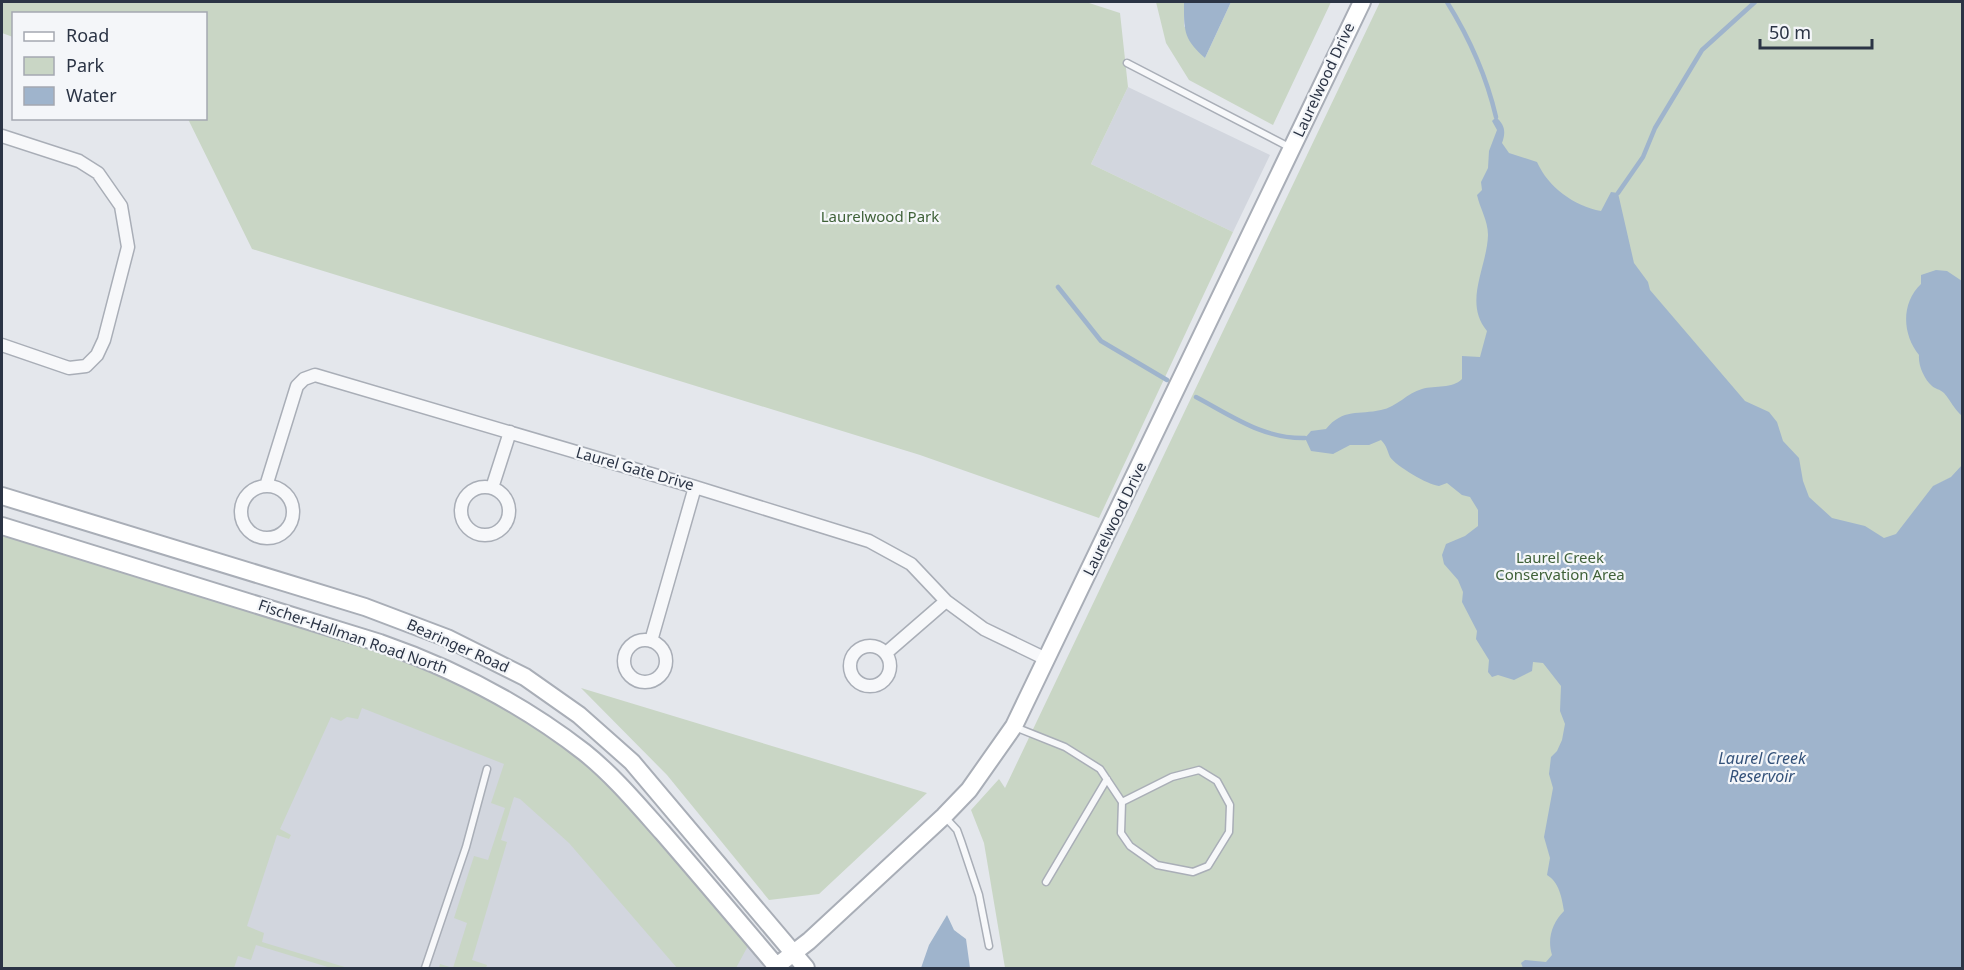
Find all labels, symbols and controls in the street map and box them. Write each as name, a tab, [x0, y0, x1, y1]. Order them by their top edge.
legend	[12, 12, 207, 120]
scale bar	[1760, 12, 1872, 50]
street label: Laurelwood Drive	[1288, 19, 1358, 140]
text: 50 m	[1769, 20, 1811, 44]
text: Road	[66, 23, 109, 47]
text: Park	[66, 53, 104, 77]
text: Water	[66, 83, 117, 107]
park label: Laurelwood Park	[821, 206, 939, 226]
street label: Laurel Gate Drive	[574, 442, 697, 494]
street label: Laurelwood Drive	[1078, 458, 1150, 579]
park label: Laurel Creek Conservation Area	[1495, 547, 1625, 584]
street label: Fischer-Hallman Road North	[256, 594, 451, 678]
street label: Bearinger Road	[404, 614, 513, 677]
water label: Laurel Creek Reservoir	[1718, 747, 1807, 787]

